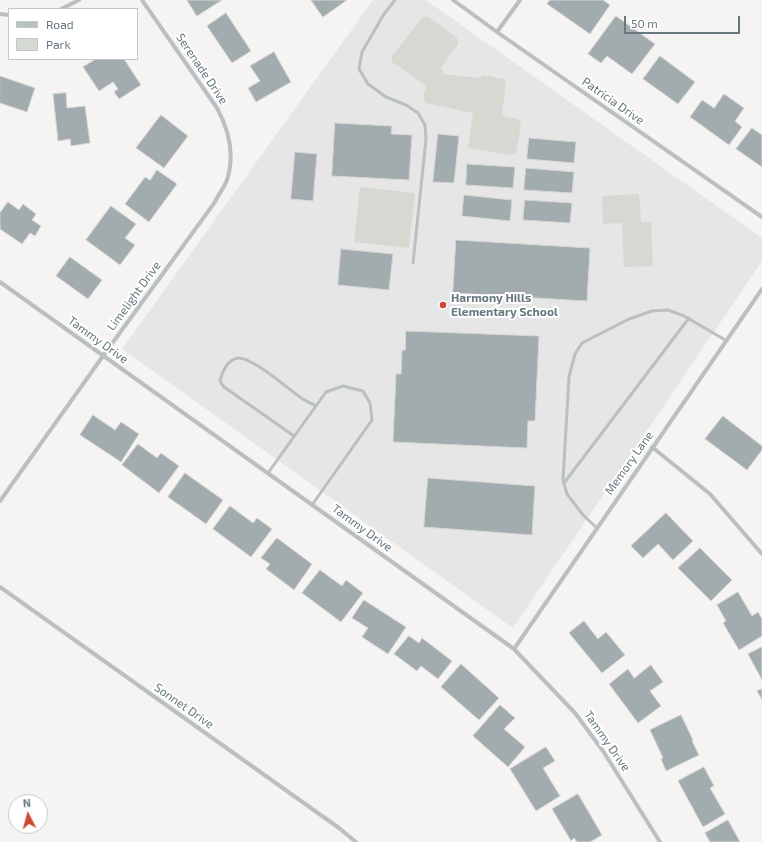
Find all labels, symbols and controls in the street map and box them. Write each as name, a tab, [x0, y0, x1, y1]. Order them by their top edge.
legend	[8, 8, 138, 60]
scale bar	[626, 8, 742, 34]
text: 50 m	[631, 16, 658, 30]
text: Road	[46, 17, 74, 31]
street label: Serenade Drive	[173, 31, 231, 107]
text: Park	[46, 37, 71, 51]
street label: Patricia Drive	[579, 74, 647, 128]
street label: Limelight Drive	[104, 259, 164, 333]
place label: Harmony Hills Elementary School	[451, 291, 558, 319]
marker: Harmony Hills Elementary School	[438, 300, 448, 310]
street label: Tammy Drive	[65, 313, 131, 367]
street label: Memory Lane	[602, 428, 656, 498]
street label: Tammy Drive	[329, 501, 395, 555]
street label: Sonnet Drive	[151, 680, 217, 732]
street label: Tammy Drive	[581, 708, 633, 774]
north arrow	[8, 794, 48, 834]
text: N	[22, 796, 31, 809]

